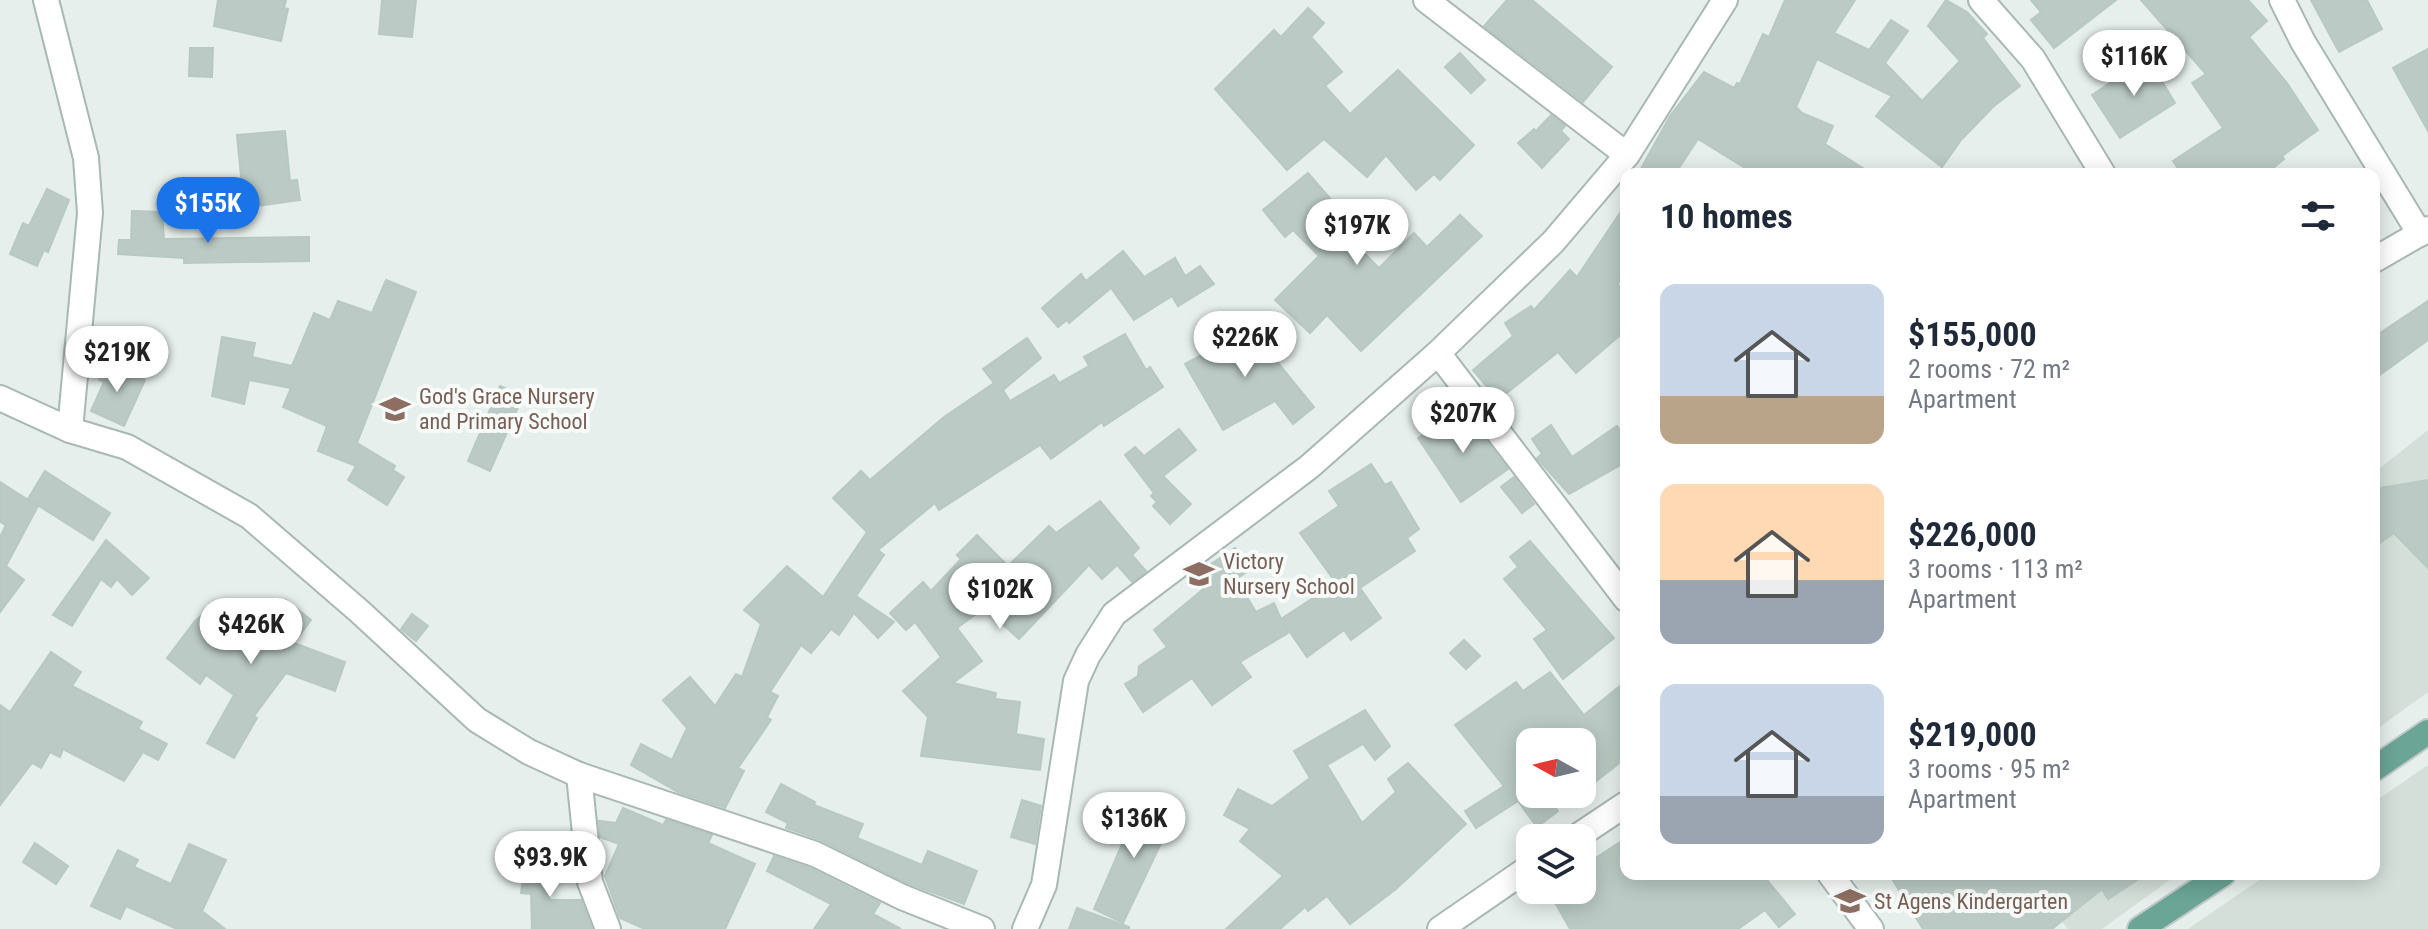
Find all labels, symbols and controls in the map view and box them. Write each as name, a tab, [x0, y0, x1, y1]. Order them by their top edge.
pin: $116K	[2078, 30, 2190, 98]
text: $116K	[2101, 41, 2167, 71]
pin: $155K	[152, 177, 264, 245]
text: $155K	[175, 188, 241, 218]
icon: filters	[2296, 194, 2340, 238]
text: 10 homes	[1660, 196, 1793, 236]
pin: $197K	[1301, 199, 1413, 267]
text: $197K	[1324, 210, 1390, 240]
pin: $226K	[1189, 311, 1301, 379]
text: $155,000	[1908, 314, 2037, 354]
icon: home	[1724, 316, 1820, 412]
text: $226K	[1212, 322, 1278, 352]
pin: $219K	[61, 326, 173, 394]
text: $219K	[84, 337, 150, 367]
text: 2 rooms · 72 m²	[1908, 354, 2070, 384]
place label: God's Grace Nursery and Primary School	[419, 384, 595, 434]
text: Apartment	[1908, 384, 2017, 414]
pin: $207K	[1407, 387, 1519, 455]
school or university icon: God's Grace Nursery and Primary School	[378, 392, 412, 426]
text: $207K	[1430, 398, 1496, 428]
text: $226,000	[1908, 514, 2037, 554]
icon: home	[1724, 516, 1820, 612]
place label: Victory Nursery School	[1223, 549, 1355, 599]
text: 3 rooms · 113 m²	[1908, 554, 2083, 584]
school or university icon: Victory Nursery School	[1182, 557, 1216, 591]
pin: $102K	[944, 563, 1056, 631]
text: $102K	[967, 574, 1033, 604]
text: Apartment	[1908, 584, 2017, 614]
pin: $426K	[195, 598, 307, 666]
text: $426K	[218, 609, 284, 639]
text: $219,000	[1908, 714, 2037, 754]
icon: home	[1724, 716, 1820, 812]
north arrow	[1516, 728, 1596, 808]
map controls	[1516, 728, 1596, 904]
text: 3 rooms · 95 m²	[1908, 754, 2070, 784]
text: Apartment	[1908, 784, 2017, 814]
pin: $136K	[1078, 792, 1190, 860]
text: $136K	[1101, 803, 1167, 833]
button: layers	[1516, 824, 1596, 904]
pin: $93.9K	[485, 831, 615, 899]
text: $93.9K	[513, 842, 587, 872]
school or university icon: St Agens Kindergarten	[1833, 884, 1867, 918]
place label: St Agens Kindergarten	[1874, 889, 2068, 914]

